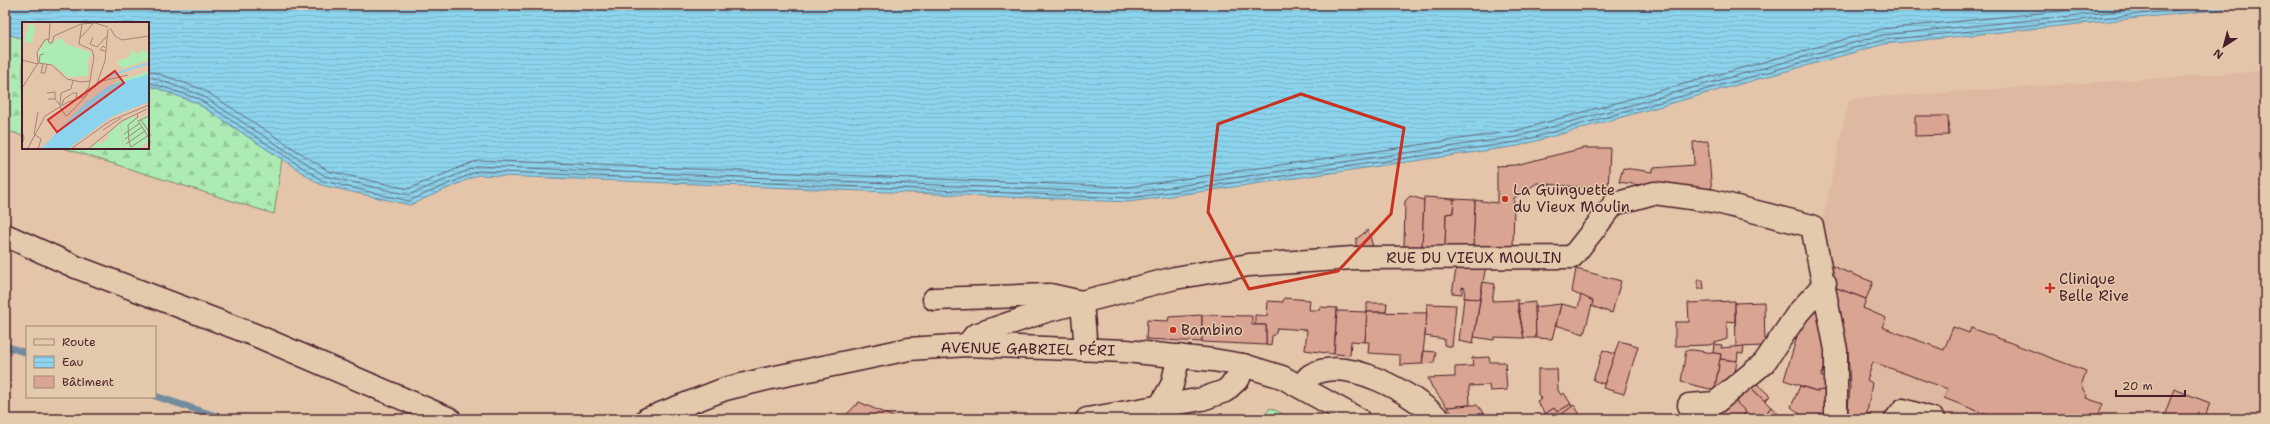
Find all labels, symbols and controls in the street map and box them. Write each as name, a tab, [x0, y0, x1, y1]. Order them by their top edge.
inset map	[22, 22, 149, 149]
north arrow	[2204, 26, 2244, 66]
text: N	[2210, 45, 2226, 62]
place label: La Guinguette du Vieux Moulin	[1513, 180, 1630, 217]
marker: La Guinguette du Vieux Moulin	[1500, 194, 1510, 204]
street label: RUE DU VIEUX MOULIN	[1386, 248, 1562, 268]
place label: Clinique Belle Rive	[2059, 269, 2129, 306]
marker: Clinique Belle Rive	[2044, 282, 2056, 294]
place label: Bambino	[1181, 320, 1243, 340]
marker: Bambino	[1168, 325, 1178, 335]
legend	[26, 326, 156, 398]
text: Route	[62, 334, 96, 350]
street label: AVENUE GABRIEL PÉRI	[940, 336, 1116, 361]
text: Eau	[62, 354, 84, 370]
scale bar	[2116, 372, 2185, 398]
text: Bâtiment	[62, 374, 114, 390]
text: 20 m	[2122, 378, 2153, 394]

